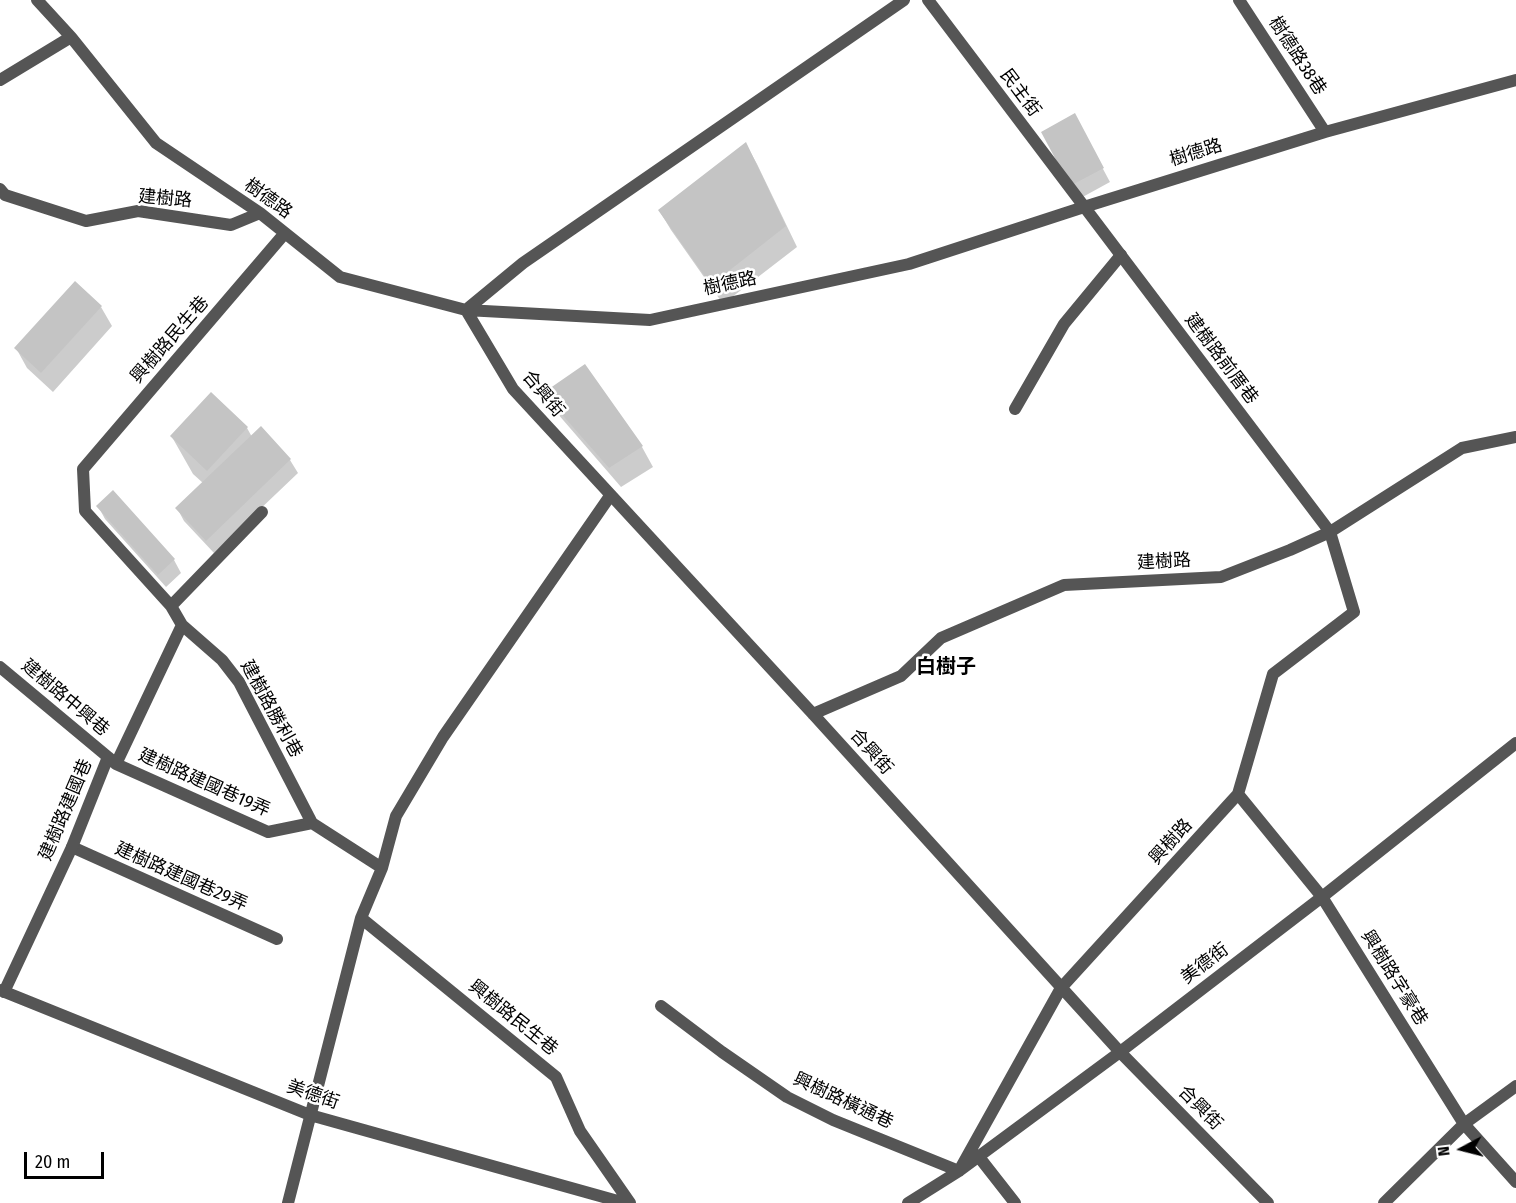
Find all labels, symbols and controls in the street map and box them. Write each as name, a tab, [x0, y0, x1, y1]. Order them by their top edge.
street label: 樹德路38巷	[1264, 13, 1330, 99]
street label: 民主街	[995, 65, 1045, 121]
street label: 樹德路	[1167, 135, 1225, 171]
street label: 樹德路	[240, 174, 296, 224]
street label: 建樹路	[137, 186, 193, 212]
street label: 樹德路	[701, 268, 759, 300]
street label: 興樹路民生巷	[126, 292, 214, 388]
street label: 建樹路前厝巷	[1180, 309, 1262, 409]
street label: 合興街	[517, 366, 569, 422]
street label: 建樹路	[1136, 550, 1192, 574]
street label: 建樹路中興巷	[17, 655, 113, 741]
district label: 白樹子	[916, 655, 976, 679]
street label: 建樹路勝利巷	[235, 657, 307, 761]
street label: 合興街	[845, 725, 897, 779]
street label: 建樹路建國巷19弄	[135, 744, 273, 822]
street label: 建樹路建國巷	[35, 756, 97, 864]
street label: 興樹路	[1145, 815, 1197, 869]
street label: 建樹路建國巷29弄	[111, 838, 251, 916]
street label: 興樹路字豪巷	[1356, 926, 1432, 1030]
street label: 美德街	[1177, 939, 1233, 989]
street label: 興樹路民生巷	[464, 976, 562, 1060]
street label: 興樹路橫通巷	[789, 1068, 897, 1134]
street label: 美德街	[284, 1076, 342, 1114]
street label: 合興街	[1173, 1081, 1227, 1135]
north arrow	[1432, 1119, 1492, 1179]
scale bar	[27, 1140, 106, 1178]
text: N	[1434, 1145, 1454, 1157]
text: 20 m	[35, 1151, 70, 1173]

